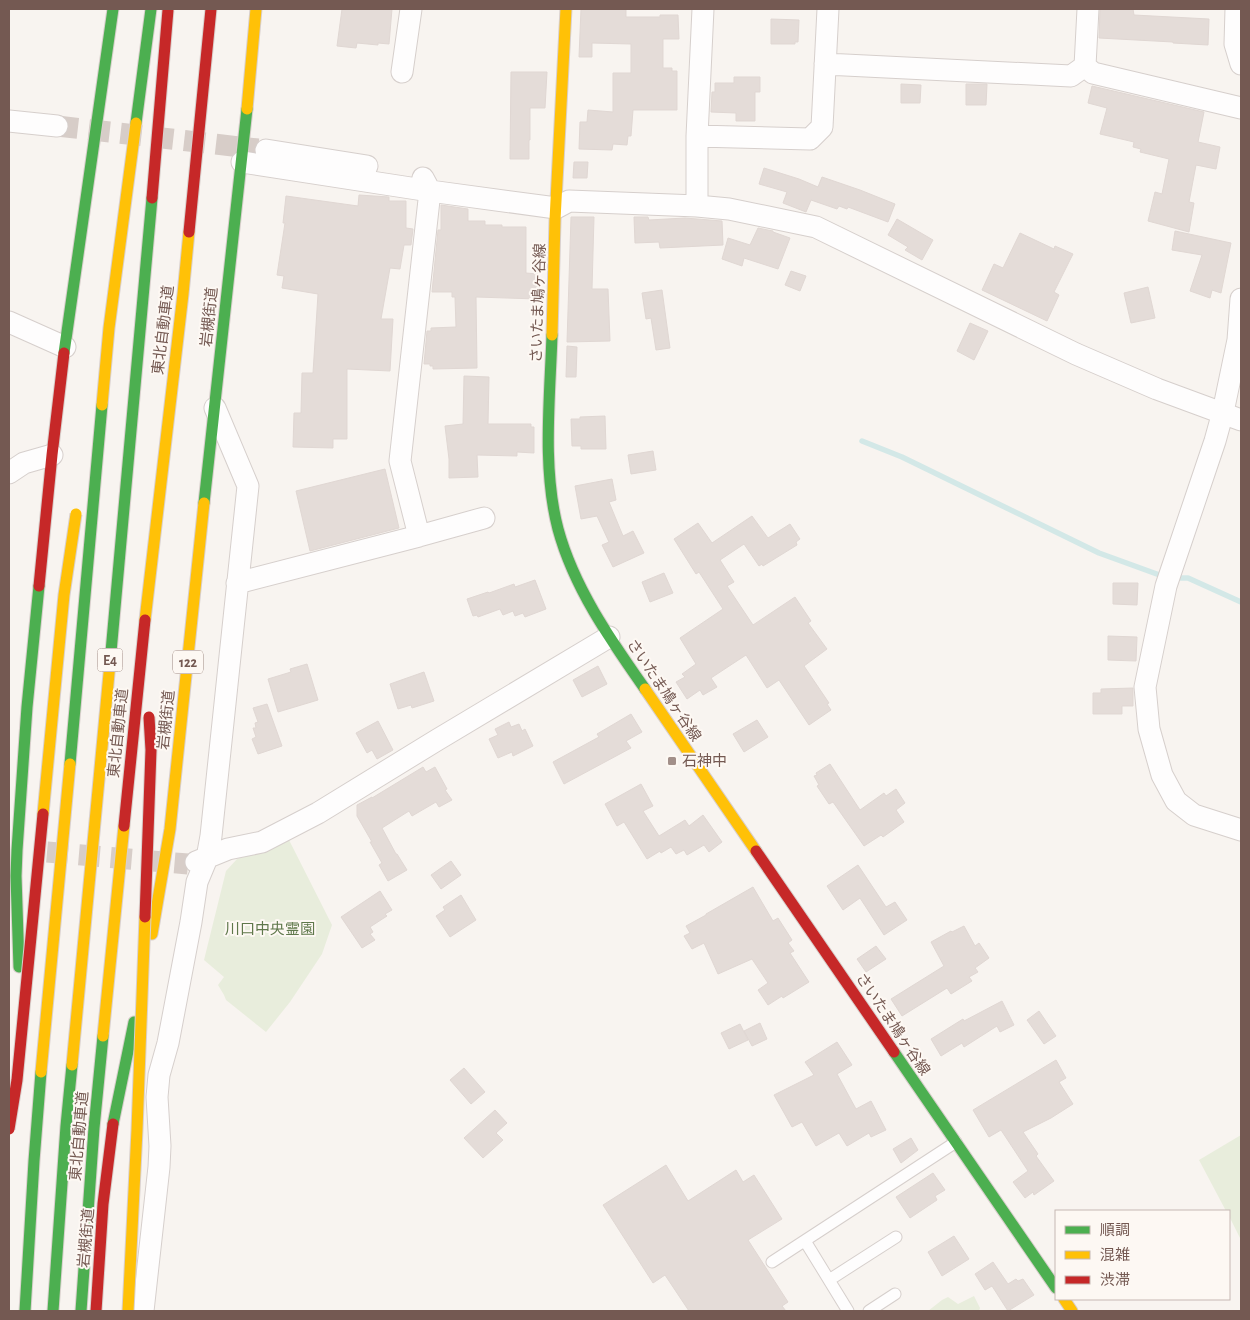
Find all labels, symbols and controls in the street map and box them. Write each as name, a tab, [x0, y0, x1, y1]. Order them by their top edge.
street label: さいたま鳩ヶ谷線	[528, 243, 548, 363]
street label: 東北自動車道	[149, 284, 176, 376]
street label: 岩槻街道	[198, 286, 220, 348]
street label: さいたま鳩ヶ谷線	[624, 636, 704, 744]
road number: E4	[98, 648, 122, 672]
road number: 122	[173, 650, 203, 674]
street label: 東北自動車道	[104, 687, 131, 779]
street label: 岩槻街道	[155, 689, 177, 751]
place label: 石神中	[682, 753, 727, 769]
marker: 石神中	[666, 755, 678, 767]
park label: 川口中央霊園	[225, 921, 315, 937]
street label: さいたま鳩ヶ谷線	[853, 970, 933, 1078]
street label: 東北自動車道	[66, 1090, 91, 1182]
street label: 岩槻街道	[75, 1207, 97, 1269]
legend	[1055, 1210, 1230, 1300]
text: 順調	[1100, 1223, 1130, 1238]
text: 混雑	[1100, 1247, 1130, 1263]
text: 渋滞	[1100, 1272, 1130, 1288]

